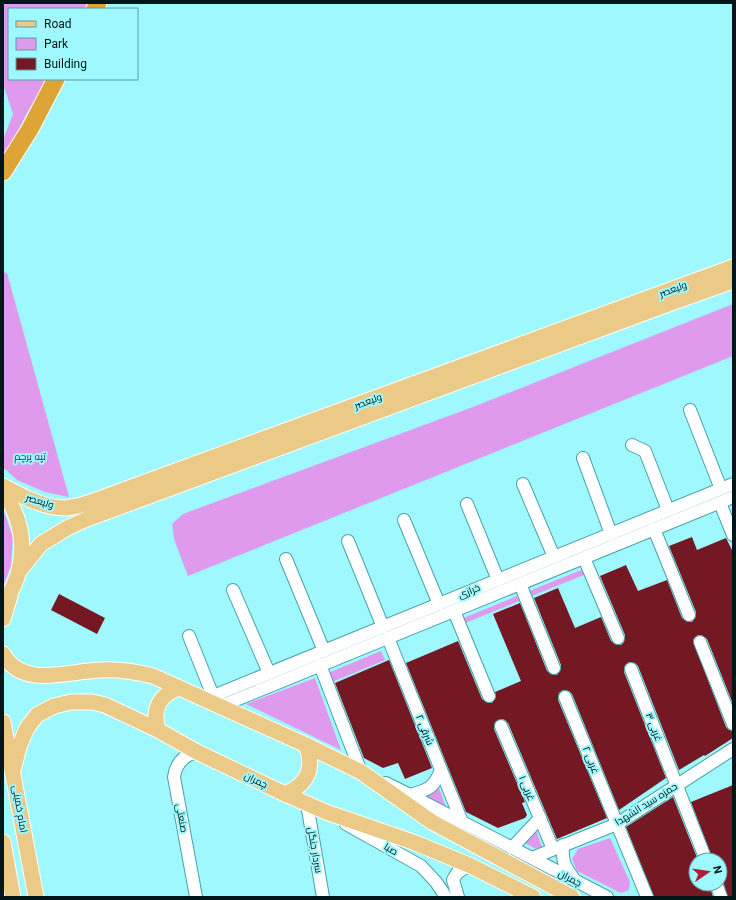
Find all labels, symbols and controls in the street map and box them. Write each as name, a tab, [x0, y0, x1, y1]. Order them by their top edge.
legend	[8, 8, 138, 80]
text: Road	[44, 17, 72, 31]
text: Park	[44, 37, 69, 51]
text: Building	[44, 57, 87, 71]
street label: ولیعصر	[657, 279, 688, 299]
street label: ولیعصر	[352, 391, 383, 411]
park label: تپه پرچم	[14, 451, 46, 464]
street label: ولیعصر	[24, 491, 55, 510]
street label: خرازی	[456, 582, 482, 601]
street label: ۳ غربی	[643, 711, 664, 743]
street label: ۲ شرقی	[413, 713, 436, 747]
street label: ۲ غربی	[580, 745, 601, 776]
street label: چمران	[242, 770, 269, 791]
street label: ۱ غربی	[516, 774, 537, 803]
street label: حمزه سید الشهدا	[613, 780, 680, 828]
street label: امام خمینی	[8, 784, 30, 834]
street label: صنعتی	[173, 803, 190, 834]
street label: سردار جنگل	[305, 826, 324, 874]
street label: صبا	[382, 841, 400, 857]
north arrow	[688, 852, 728, 892]
text: N	[710, 865, 725, 875]
street label: چمران	[556, 868, 583, 889]

